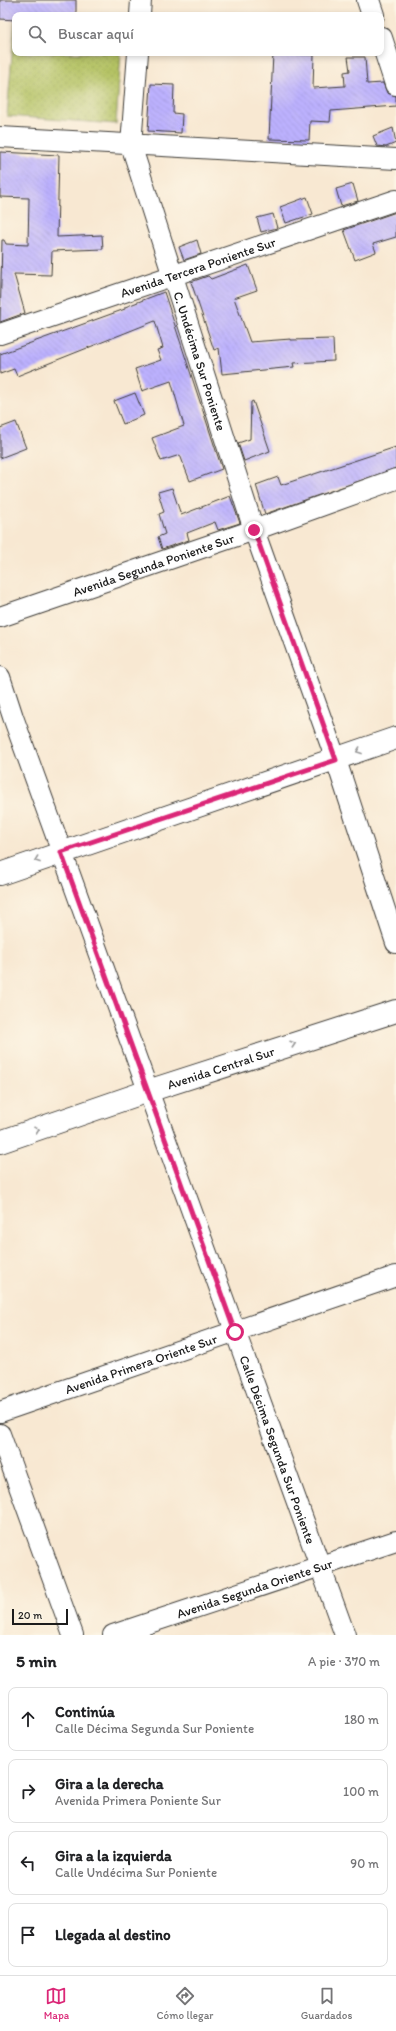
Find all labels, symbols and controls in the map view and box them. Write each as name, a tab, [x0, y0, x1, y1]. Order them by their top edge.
search box	[12, 12, 384, 56]
icon: search	[26, 23, 48, 45]
text: Buscar aquí	[58, 25, 134, 43]
street label: Avenida Tercera Poniente Sur	[119, 234, 279, 301]
street label: C. Undécima Sur Poniente	[170, 290, 229, 433]
route end	[245, 521, 263, 539]
street label: Avenida Segunda Poniente Sur	[71, 530, 237, 600]
one-way arrow	[356, 747, 363, 755]
one-way arrow	[34, 856, 41, 864]
one-way arrow	[289, 1040, 296, 1049]
street label: Avenida Central Sur	[165, 1044, 277, 1092]
one-way arrow	[33, 1126, 40, 1134]
route start	[226, 1323, 244, 1341]
street label: Avenida Primera Oriente Sur	[63, 1331, 220, 1397]
street label: Calle Décima Segunda Sur Poniente	[236, 1353, 318, 1546]
street label: Avenida Segunda Oriente Sur	[175, 1555, 335, 1621]
scale bar	[12, 1607, 68, 1626]
text: 20 m	[18, 1609, 42, 1622]
text: 5 min	[16, 1651, 56, 1671]
text: A pie · 370 m	[308, 1654, 380, 1669]
text: Continúa	[55, 1703, 115, 1721]
icon: ahead	[17, 1708, 39, 1730]
text: 180 m	[344, 1712, 379, 1727]
text: Calle Décima Segunda Sur Poniente	[55, 1721, 254, 1736]
text: Gira a la derecha	[55, 1775, 164, 1793]
icon: right	[17, 1780, 39, 1802]
text: 100 m	[343, 1784, 379, 1799]
text: Avenida Primera Poniente Sur	[55, 1793, 221, 1808]
text: Gira a la izquierda	[55, 1847, 172, 1865]
icon: left	[17, 1852, 39, 1874]
text: 90 m	[350, 1856, 379, 1871]
text: Calle Undécima Sur Poniente	[55, 1865, 217, 1880]
icon: arrive	[17, 1924, 39, 1946]
text: Llegada al destino	[55, 1926, 171, 1944]
tab: Mapa	[44, 1985, 69, 2022]
tab: Cómo llegar	[157, 1985, 214, 2022]
tab: Guardados	[301, 1985, 352, 2022]

